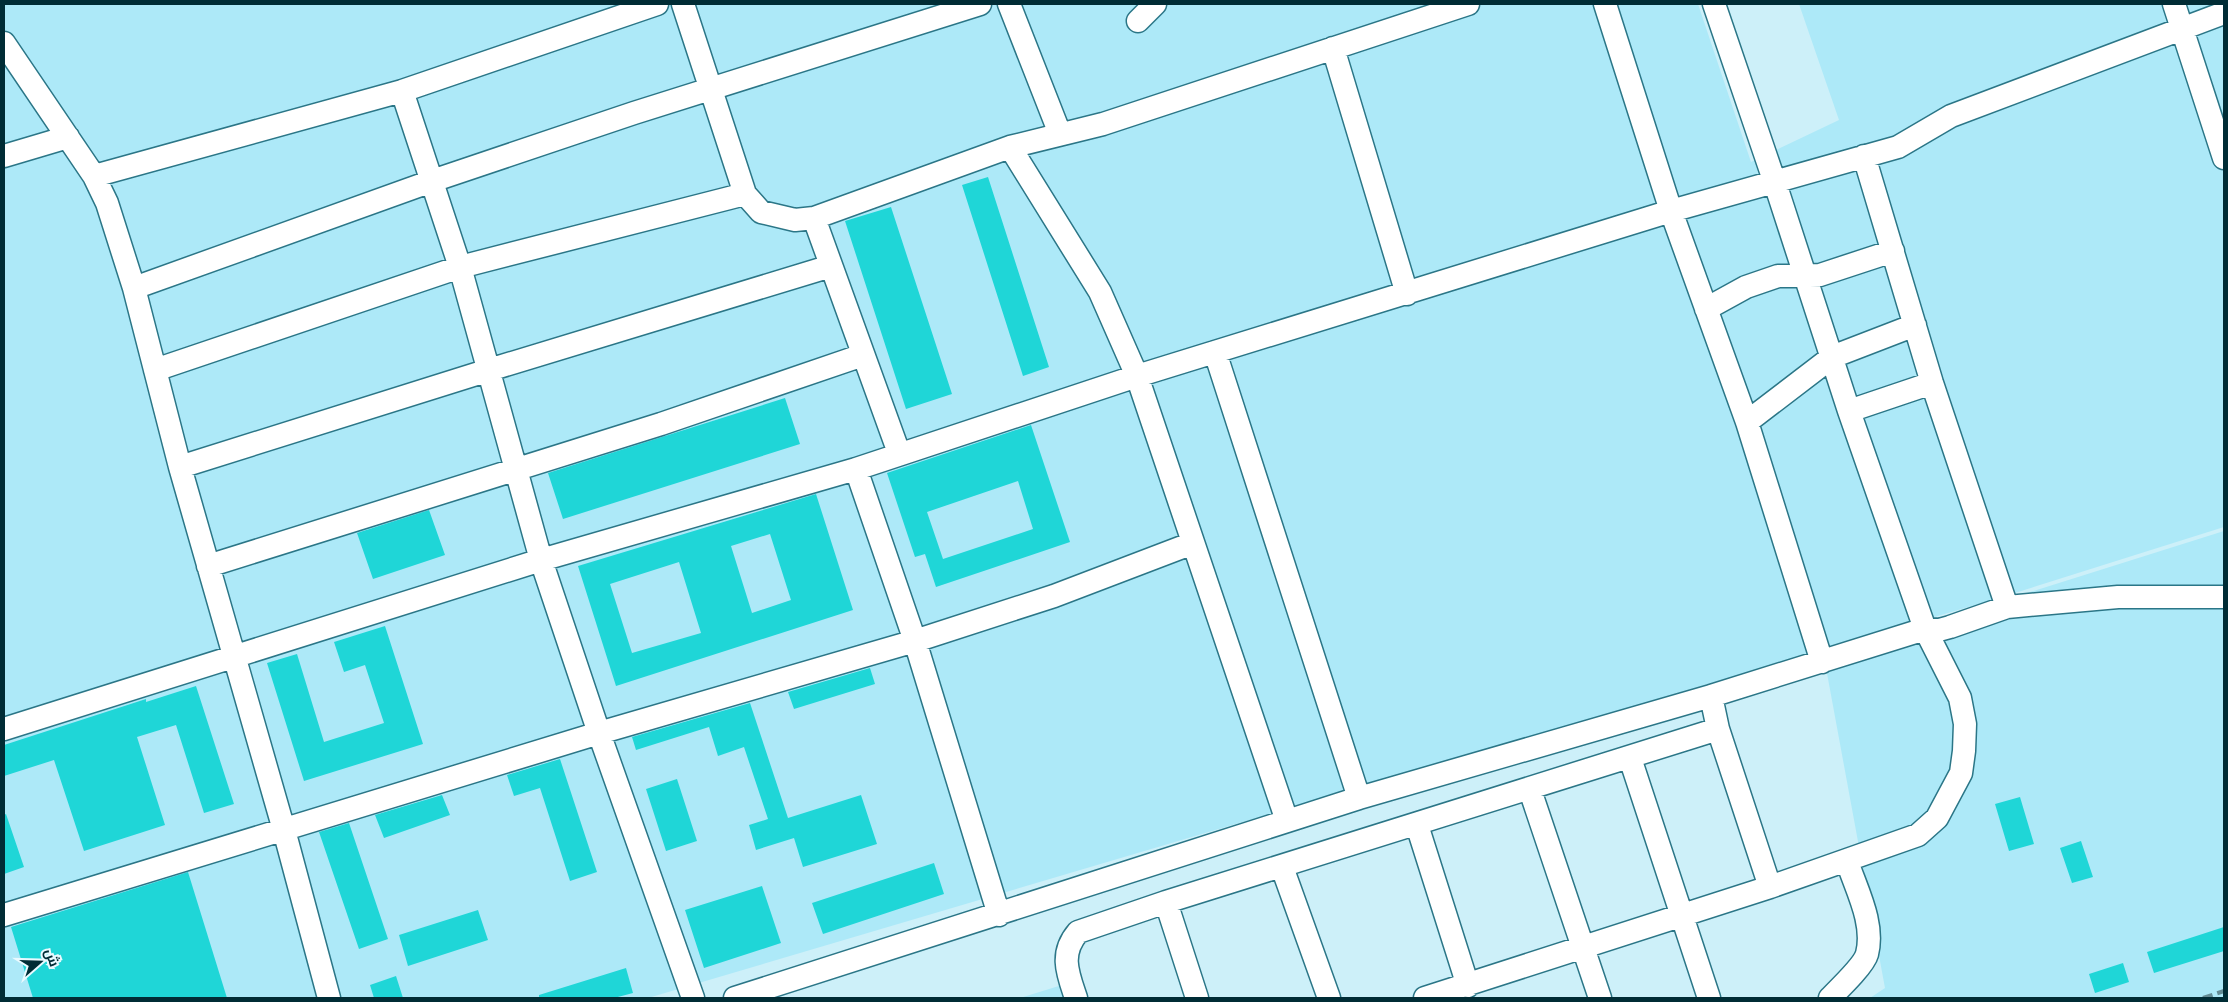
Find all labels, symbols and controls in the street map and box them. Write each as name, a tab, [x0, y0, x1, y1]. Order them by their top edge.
north arrow	[15, 937, 65, 987]
text: ش	[41, 946, 63, 969]

